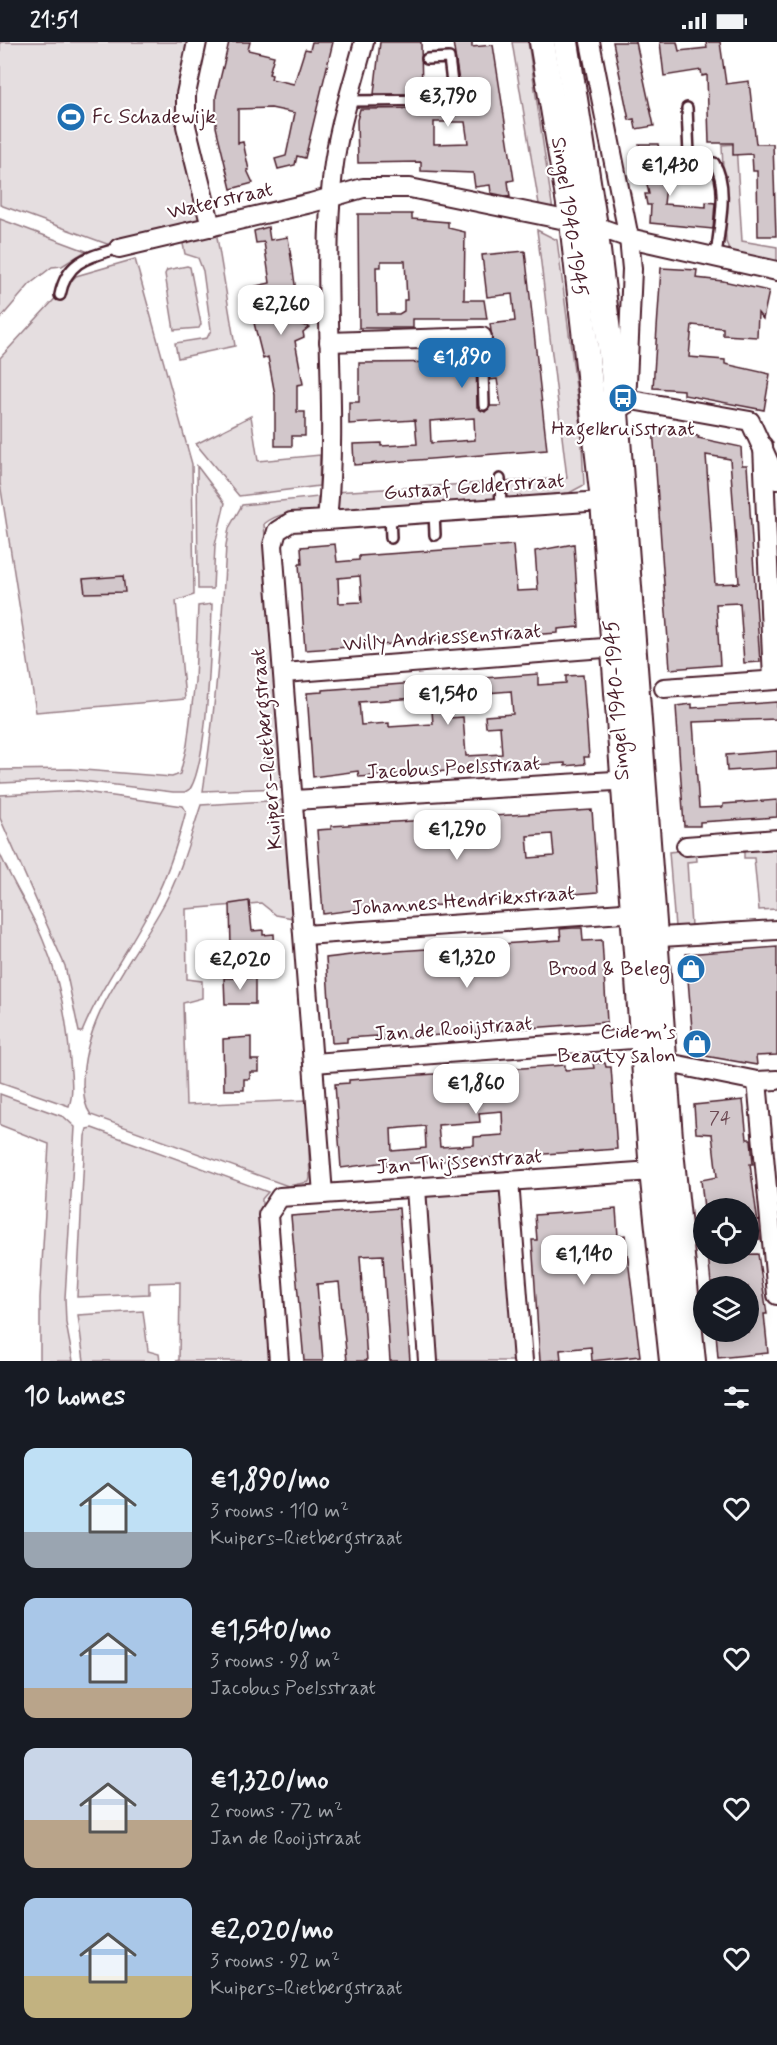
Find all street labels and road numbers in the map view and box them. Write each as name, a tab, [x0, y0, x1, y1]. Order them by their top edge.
street label: Singel 1940-1945	[543, 135, 594, 299]
street label: Waterstraat	[164, 175, 276, 227]
street label: Gustaaf Gelderstraat	[383, 467, 566, 507]
street label: Willy Andriessenstraat	[342, 617, 542, 659]
street label: Singel 1940-1945	[597, 619, 638, 781]
street label: Kuipers-Rietbergstraat	[244, 647, 292, 851]
street label: Jacobus Poelsstraat	[365, 749, 541, 787]
street label: Johannes Hendrikxstraat	[350, 879, 576, 923]
street label: Jan de Rooijstraat	[373, 1009, 533, 1049]
street label: Jan Thijssenstraat	[375, 1142, 543, 1182]

